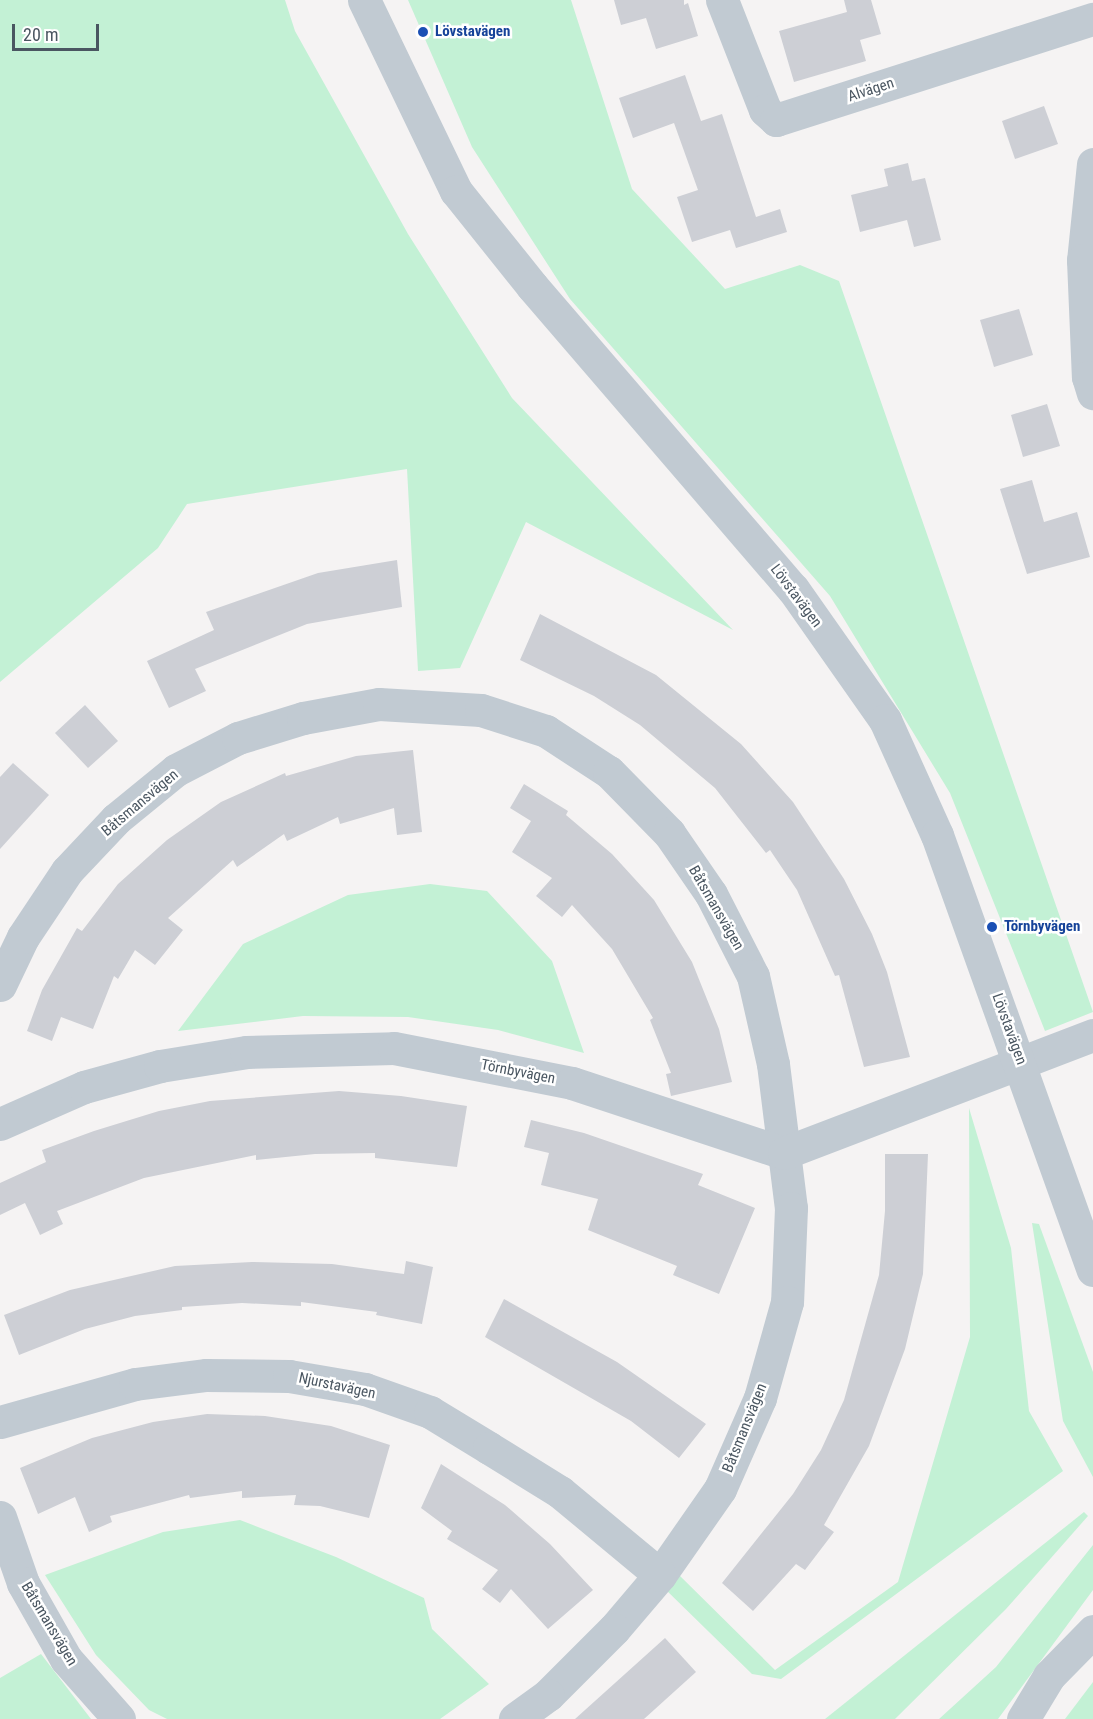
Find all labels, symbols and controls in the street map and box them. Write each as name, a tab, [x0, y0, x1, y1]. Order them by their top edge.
scale bar	[15, 12, 102, 50]
place label: Lövstavägen	[435, 23, 510, 41]
text: 20 m	[23, 24, 58, 45]
marker: Lövstavägen	[416, 25, 430, 39]
street label: Alvägen	[846, 74, 896, 106]
street label: Lövstavägen	[766, 561, 826, 631]
street label: Båtsmansvägen	[98, 766, 182, 840]
street label: Båtsmansvägen	[685, 863, 747, 953]
place label: Törnbyvägen	[1004, 918, 1080, 936]
marker: Törnbyvägen	[985, 920, 999, 934]
street label: Lövstavägen	[988, 991, 1030, 1067]
street label: Törnbyvägen	[479, 1056, 557, 1088]
street label: Njurstavägen	[297, 1369, 377, 1403]
street label: Båtsmansvägen	[719, 1381, 771, 1475]
street label: Båtsmansvägen	[17, 1579, 81, 1669]

